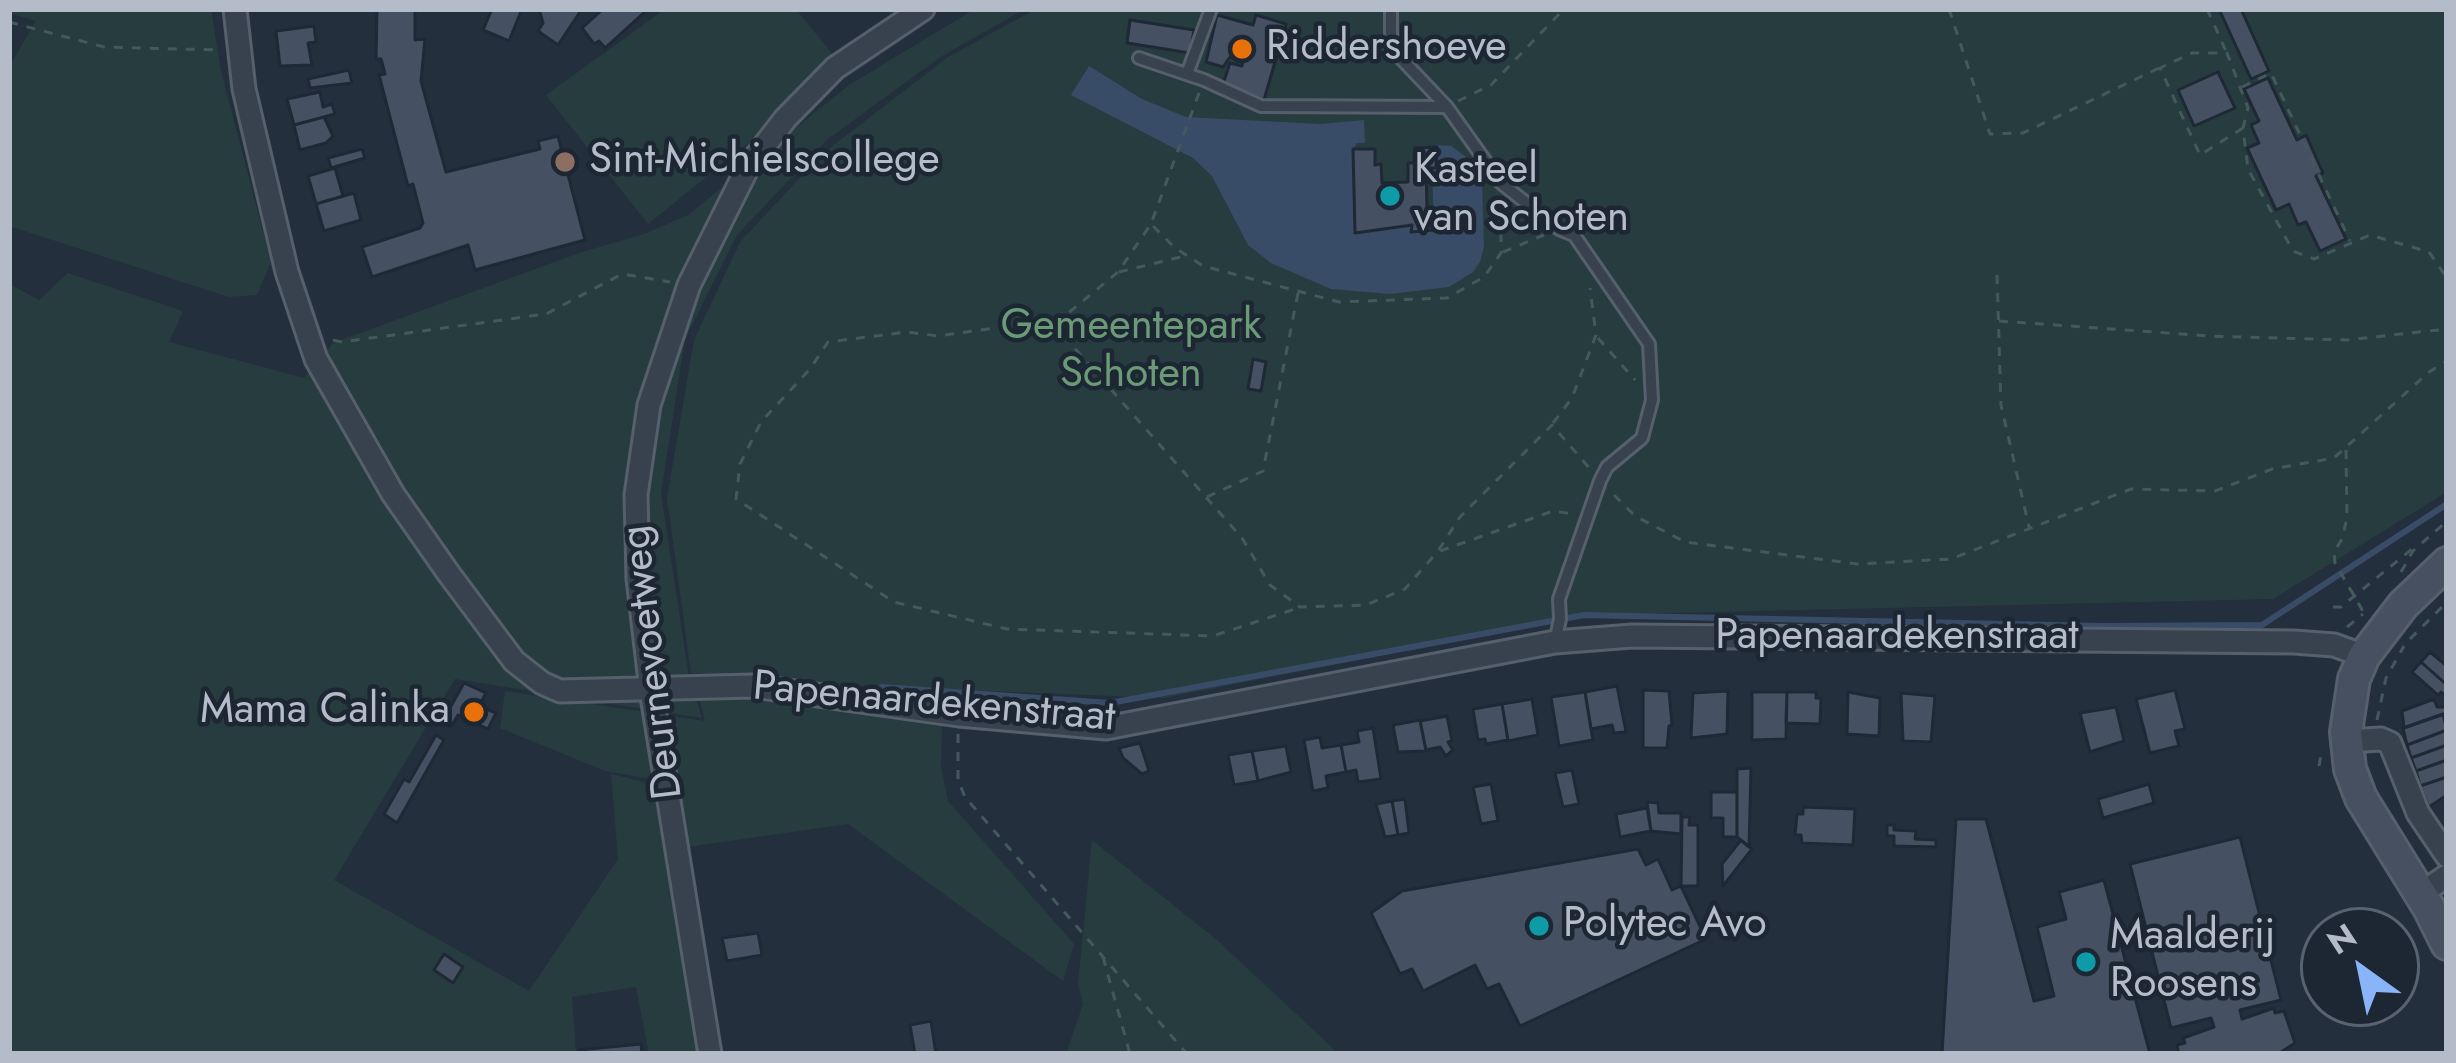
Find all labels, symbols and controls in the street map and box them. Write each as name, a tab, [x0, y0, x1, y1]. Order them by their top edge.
place label: Riddershoeve	[1266, 24, 1507, 74]
marker: Riddershoeve	[1229, 36, 1255, 62]
place label: Sint-Michielscollege	[589, 137, 940, 187]
place label: Kasteel van Schoten	[1414, 147, 1629, 246]
marker: Sint-Michielscollege	[552, 149, 578, 175]
marker: Kasteel van Schoten	[1377, 183, 1403, 209]
park label: Gemeentepark Schoten	[1001, 303, 1261, 401]
street label: Deurnevoetweg	[612, 522, 696, 802]
street label: Papenaardekenstraat	[1715, 613, 2079, 663]
street label: Papenaardekenstraat	[751, 663, 1117, 745]
place label: Mama Calinka	[200, 687, 450, 737]
marker: Mama Calinka	[461, 699, 487, 725]
place label: Polytec Avo	[1563, 901, 1767, 951]
north arrow	[2300, 907, 2420, 1027]
text: N	[2318, 912, 2366, 966]
marker: Polytec Avo	[1526, 913, 1552, 939]
place label: Maalderij Roosens	[2110, 913, 2275, 1012]
marker: Maalderij Roosens	[2073, 949, 2099, 975]

